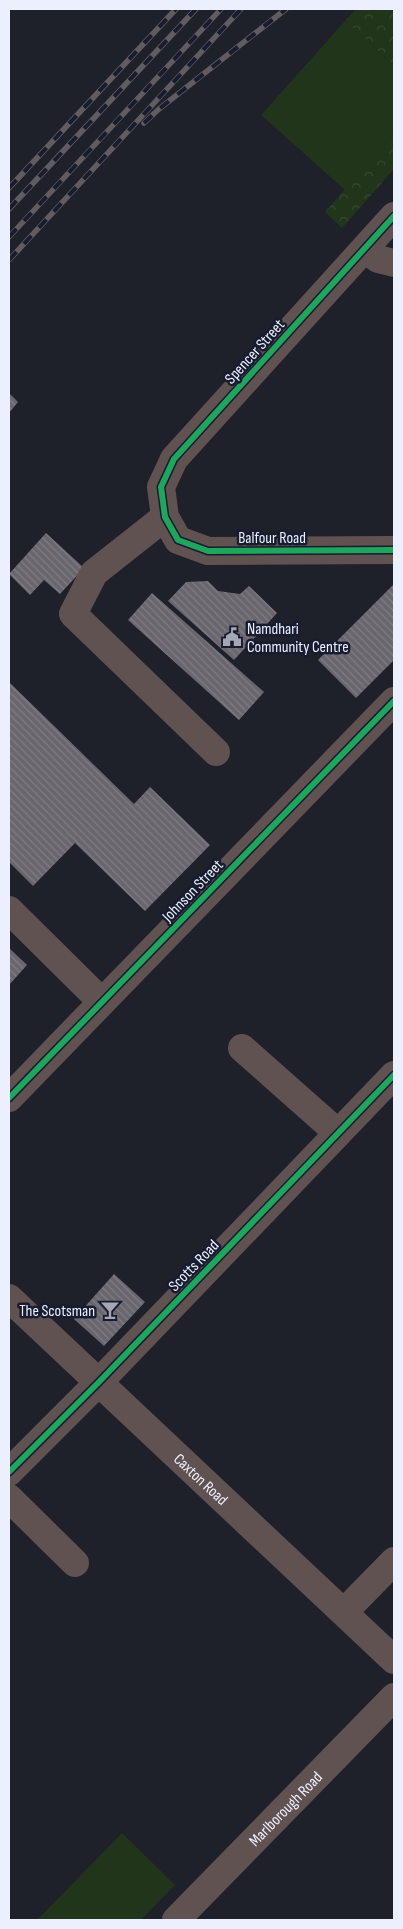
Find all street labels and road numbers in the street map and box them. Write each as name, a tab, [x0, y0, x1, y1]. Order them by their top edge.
street label: Spencer Street	[221, 316, 289, 388]
street label: Balfour Road	[238, 529, 306, 548]
street label: Johnson Street	[158, 856, 227, 927]
street label: Scotts Road	[165, 1236, 223, 1296]
street label: Caxton Road	[169, 1450, 231, 1510]
street label: Marlborough Road	[246, 1768, 327, 1851]

